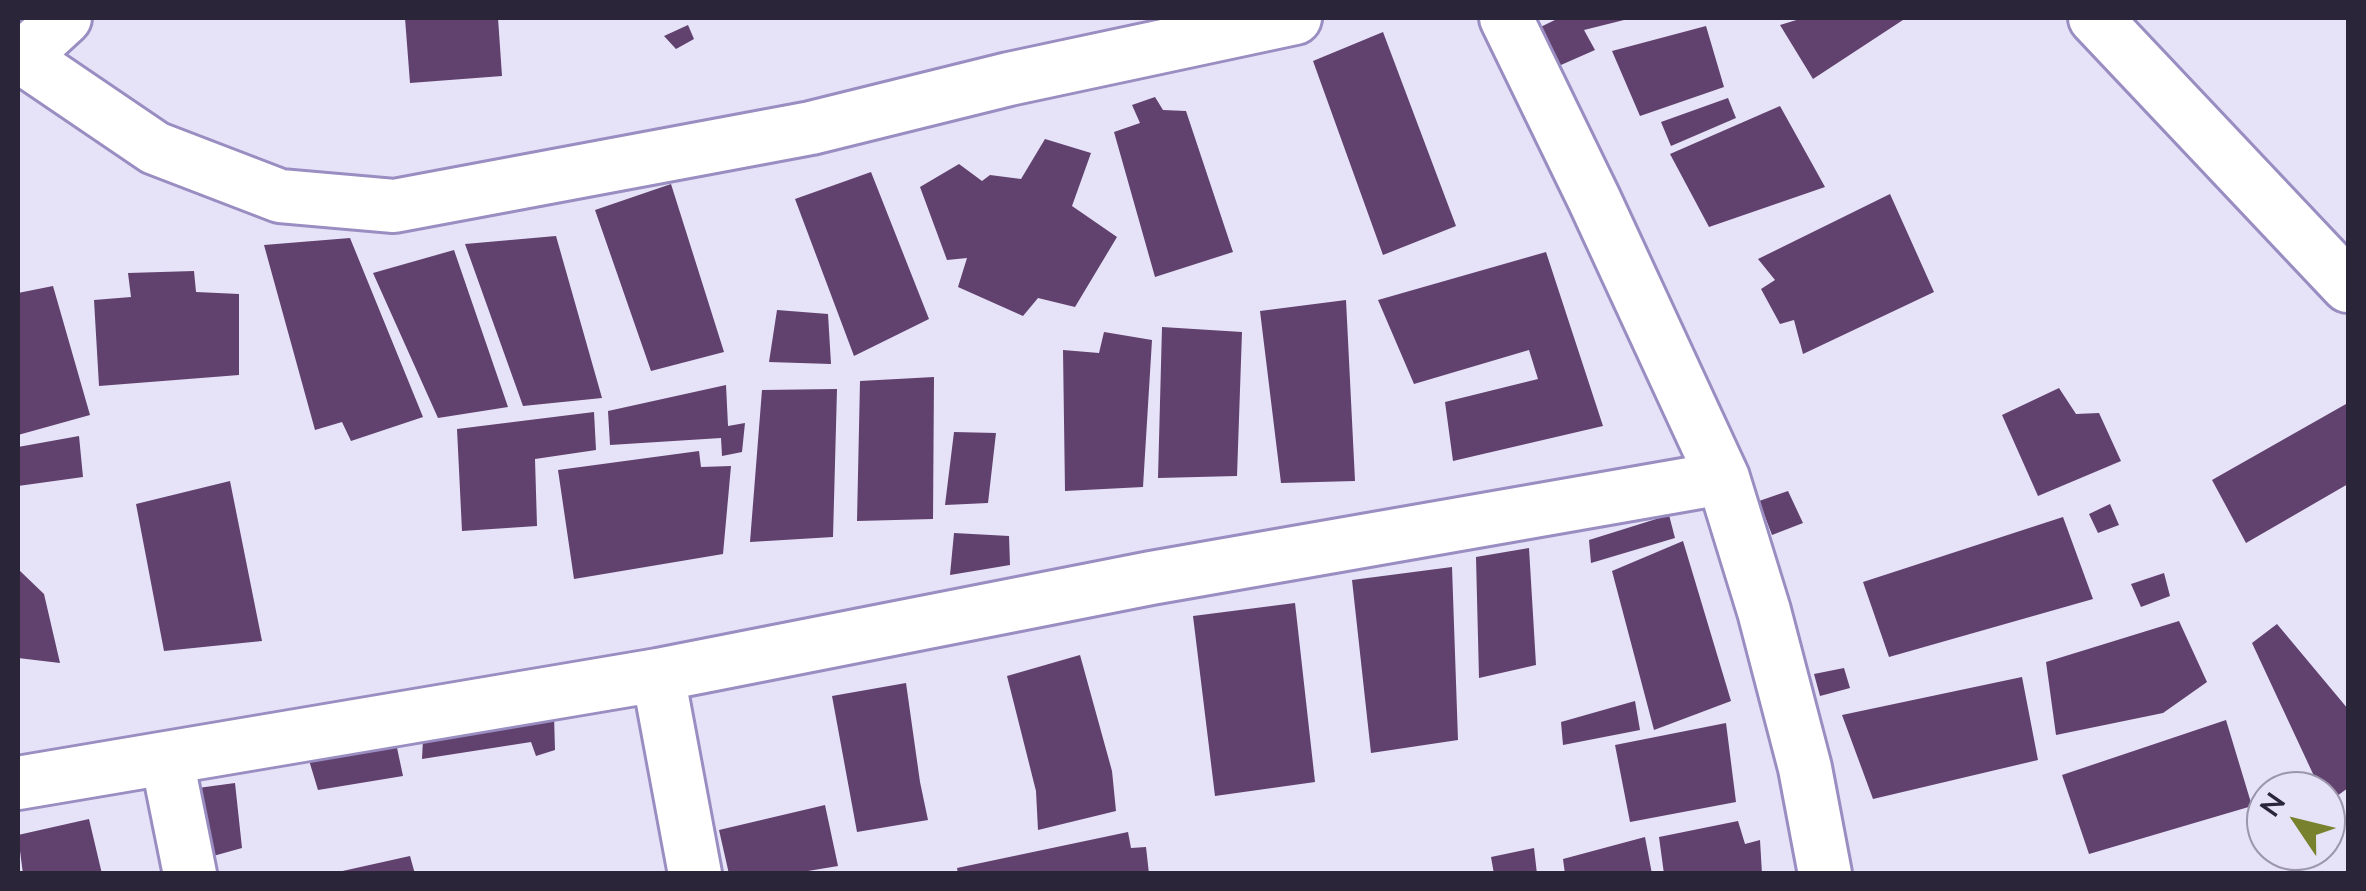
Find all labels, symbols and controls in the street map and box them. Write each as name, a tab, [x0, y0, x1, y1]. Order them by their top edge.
north arrow	[2246, 771, 2346, 871]
text: N	[2251, 785, 2295, 824]

